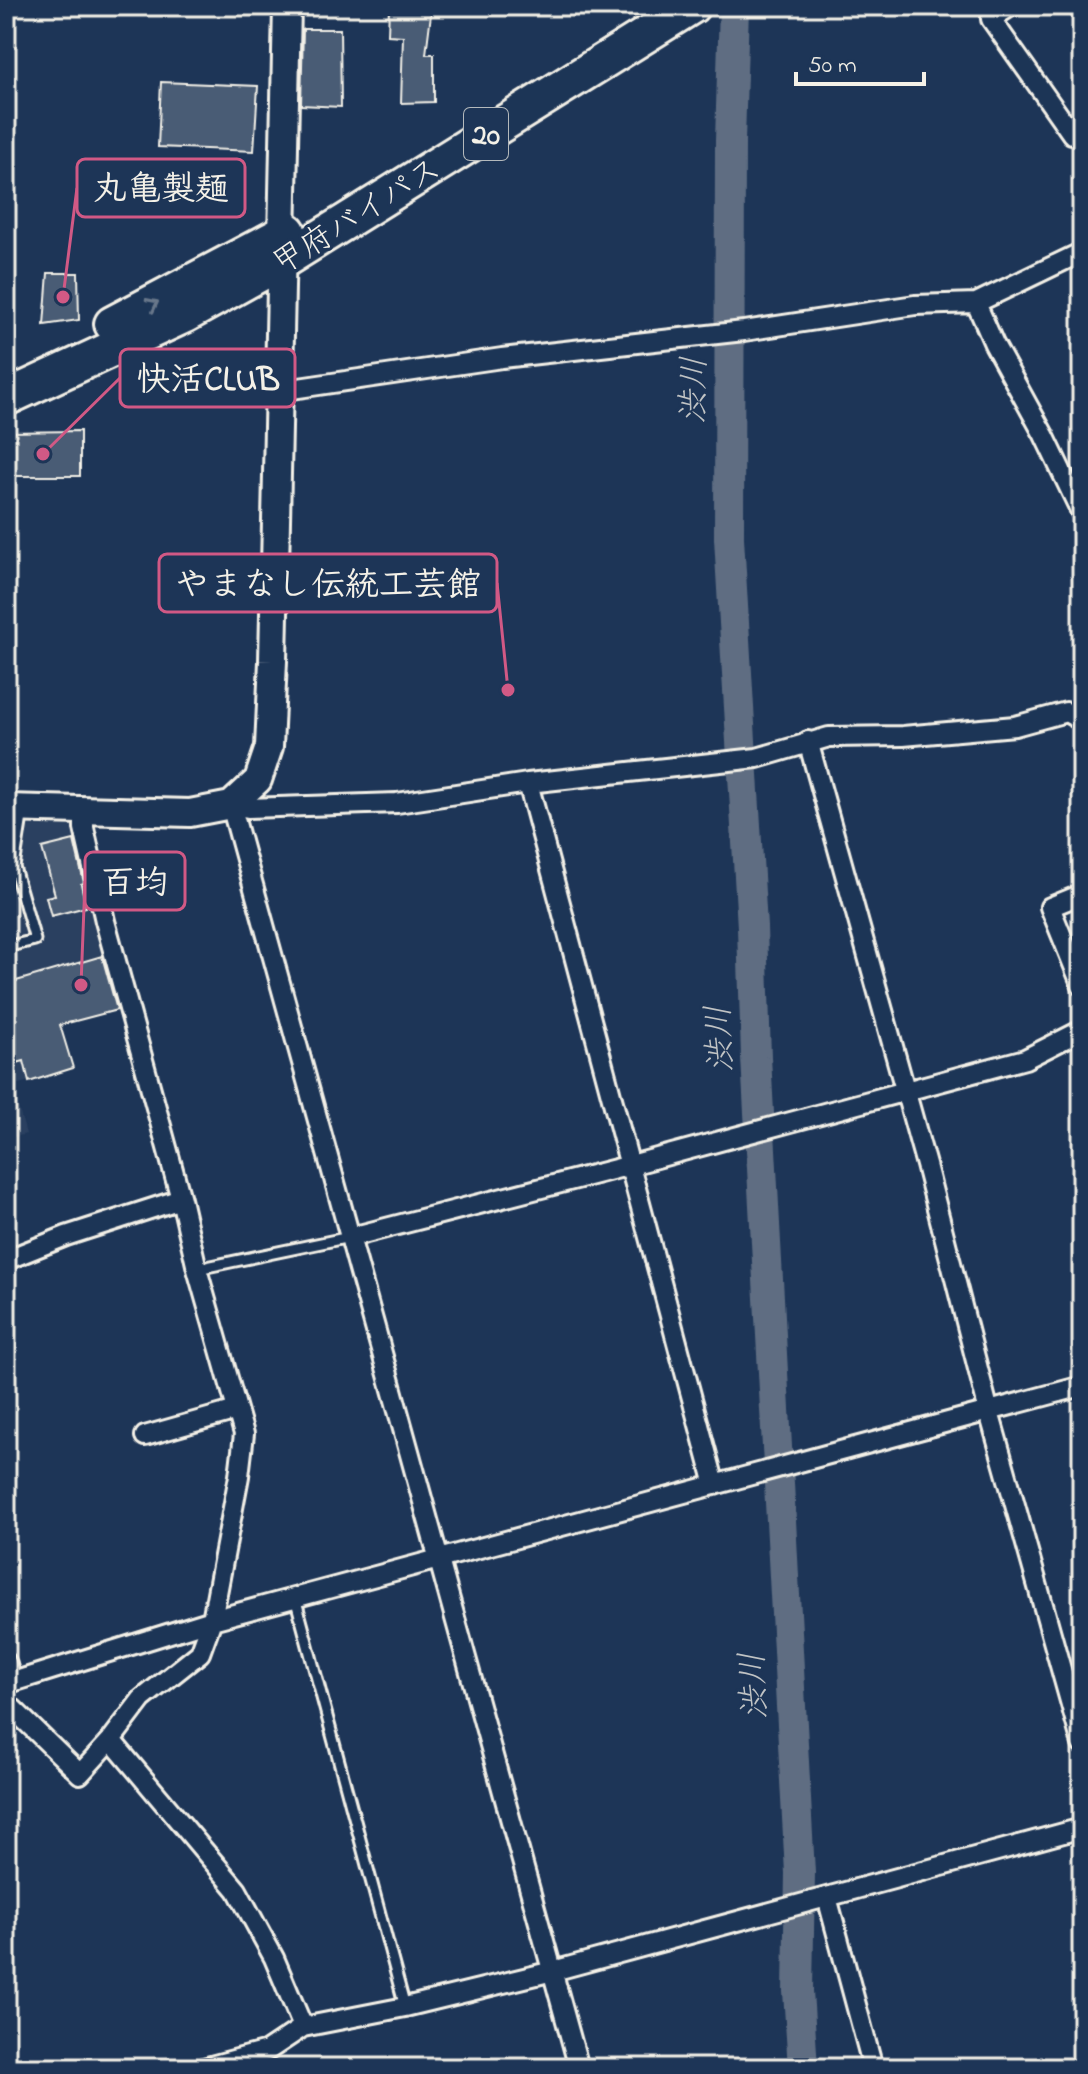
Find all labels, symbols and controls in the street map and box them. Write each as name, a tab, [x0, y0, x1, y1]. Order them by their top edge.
scale bar	[796, 36, 924, 86]
text: 50 m	[808, 49, 857, 84]
road number: 20	[464, 108, 508, 160]
street label: 甲府バイパス	[264, 147, 451, 289]
callout: 丸亀製麺	[77, 159, 245, 217]
text: 丸亀製麺	[93, 166, 229, 216]
one-way arrow	[144, 298, 159, 313]
callout: 快活CLUB	[120, 349, 295, 407]
water label: 渋川	[670, 356, 722, 425]
text: 快活CLUB	[136, 357, 280, 407]
callout: やまなし伝統工芸館	[159, 554, 497, 612]
text: やまなし伝統工芸館	[175, 562, 481, 612]
callout: 百均	[85, 852, 185, 910]
text: 百均	[101, 860, 169, 910]
water label: 渋川	[695, 1004, 749, 1074]
water label: 渋川	[729, 1651, 783, 1721]

